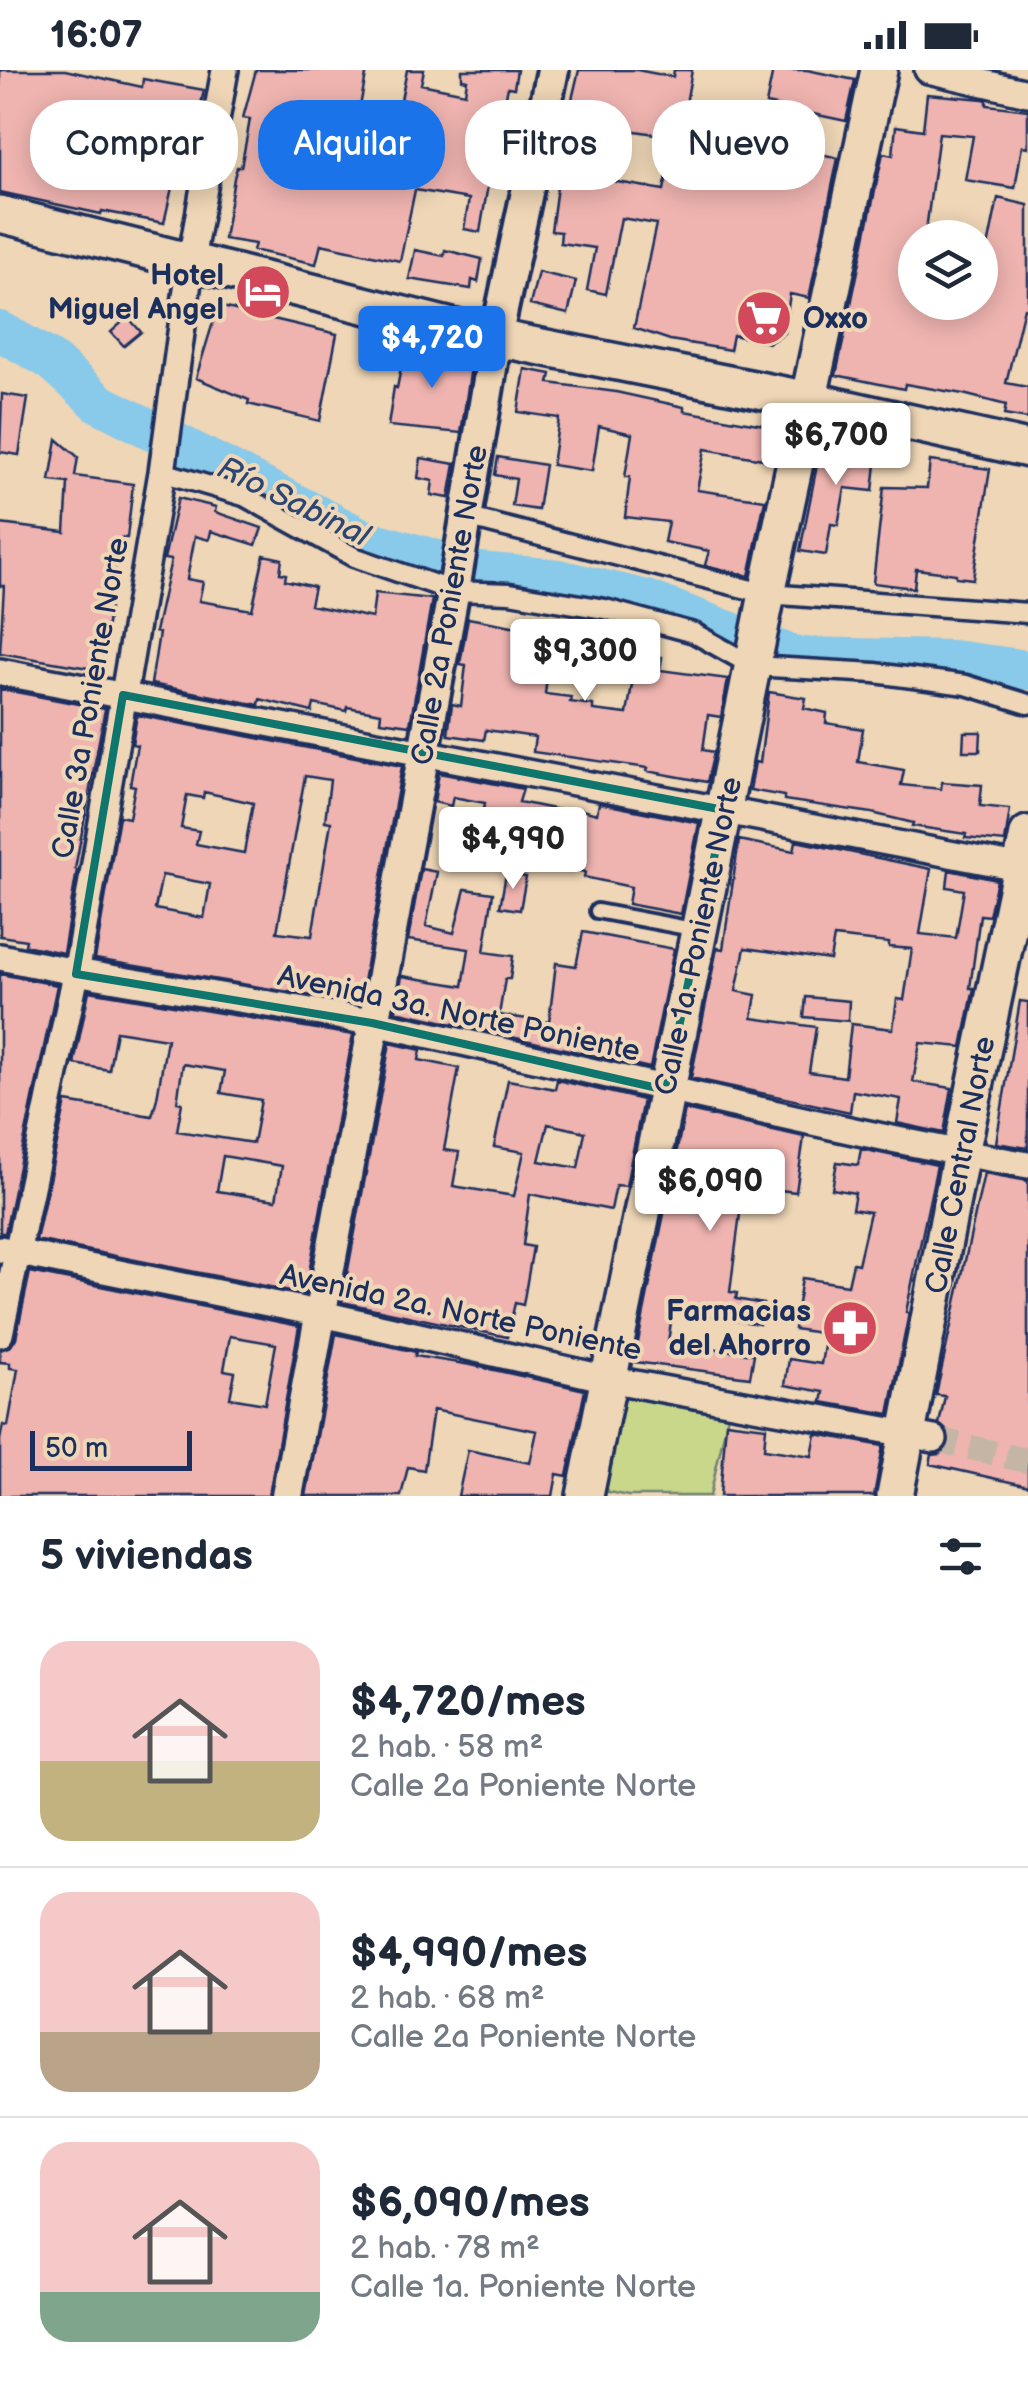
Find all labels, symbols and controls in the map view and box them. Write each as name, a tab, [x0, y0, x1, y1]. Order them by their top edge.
text: 16:07	[50, 13, 143, 58]
chip: Comprar	[30, 100, 238, 190]
chip: Alquilar	[258, 100, 445, 190]
chip: Filtros	[465, 100, 632, 190]
chip: Nuevo	[652, 100, 825, 190]
map controls	[898, 220, 998, 320]
button: layers	[898, 220, 998, 320]
place label: Hotel Miguel Angel	[48, 258, 224, 328]
hotel icon: Hotel Miguel Angel	[233, 262, 293, 322]
supermarket icon: Oxxo	[734, 288, 794, 348]
place label: Oxxo	[803, 301, 868, 337]
pin: $4,720	[351, 306, 513, 391]
text: $4,720	[380, 319, 484, 358]
pin: $6,700	[755, 403, 917, 488]
text: $6,700	[783, 416, 889, 455]
street label: Calle 2a Poniente Norte	[404, 442, 496, 768]
water label: Río Sabinal	[211, 449, 377, 557]
street label: Calle 3a Poniente Norte	[45, 535, 137, 861]
pin: $9,300	[504, 619, 666, 704]
text: $9,300	[532, 632, 638, 671]
street label: Calle 1a. Poniente Norte	[648, 774, 750, 1099]
pin: $4,990	[432, 807, 594, 892]
text: $4,990	[461, 820, 565, 859]
street label: Avenida 3a. Norte Poniente	[274, 958, 643, 1070]
street label: Calle Central Norte	[918, 1033, 1004, 1297]
pin: $6,090	[629, 1149, 791, 1234]
text: $6,090	[657, 1162, 763, 1201]
street label: Avenida 2a. Norte Poniente	[277, 1257, 645, 1369]
place label: Farmacias del Ahorro	[666, 1294, 811, 1364]
pharmacy icon: Farmacias del Ahorro	[820, 1298, 880, 1358]
scale bar	[30, 1426, 192, 1470]
text: 50 m	[45, 1432, 108, 1465]
icon: filters	[933, 1529, 988, 1584]
text: 5 viviendas	[40, 1531, 253, 1582]
text: $4,720/mes	[350, 1677, 586, 1728]
icon: home	[120, 1681, 240, 1801]
text: 2 hab. · 58 m²	[350, 1728, 543, 1767]
text: Calle 2a Poniente Norte	[350, 1767, 696, 1806]
text: $4,990/mes	[350, 1928, 587, 1979]
icon: home	[120, 1932, 240, 2052]
text: 2 hab. · 68 m²	[350, 1979, 544, 2018]
text: Calle 2a Poniente Norte	[350, 2018, 696, 2057]
text: $6,090/mes	[350, 2178, 590, 2229]
icon: home	[120, 2182, 240, 2302]
text: 2 hab. · 78 m²	[350, 2229, 540, 2268]
text: Calle 1a. Poniente Norte	[350, 2268, 696, 2307]

